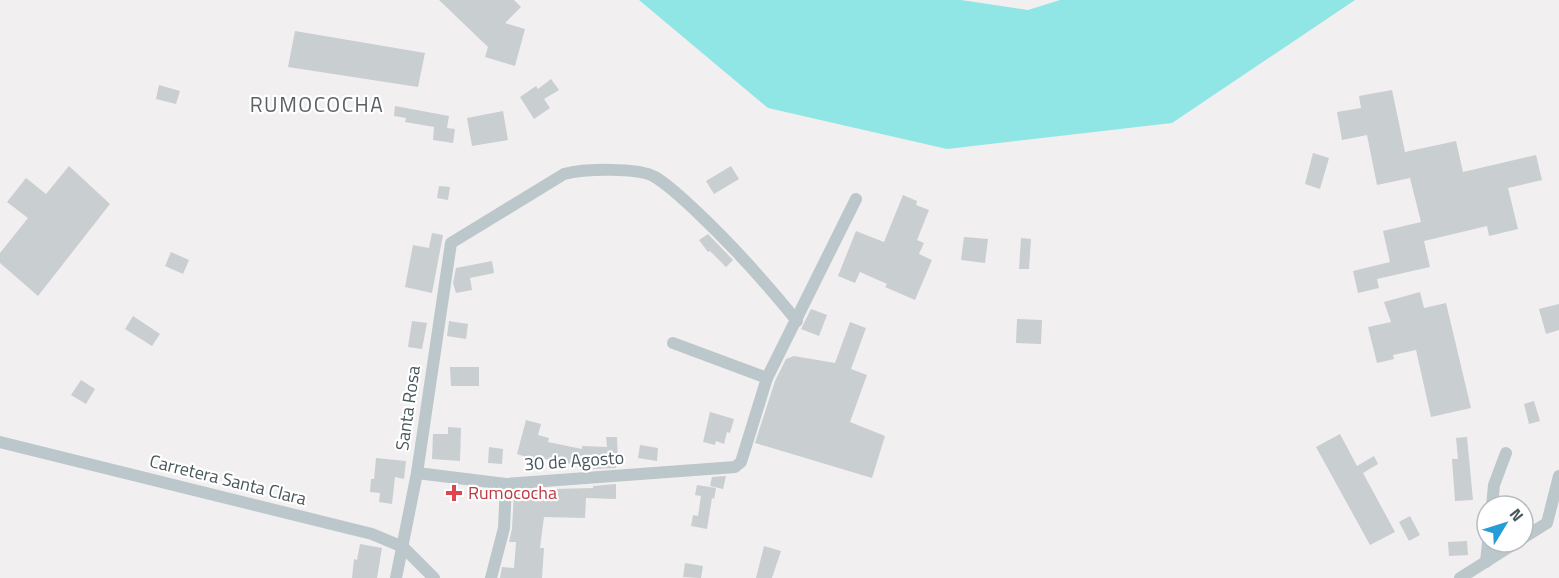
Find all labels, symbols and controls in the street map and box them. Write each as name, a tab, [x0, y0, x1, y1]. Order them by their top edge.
district label: RUMOCOCHA	[250, 88, 384, 120]
street label: Santa Rosa	[388, 364, 427, 452]
street label: 30 de Agosto	[523, 444, 625, 477]
street label: Carretera Santa Clara	[147, 447, 309, 512]
place label: Rumococha	[468, 479, 557, 506]
marker: Rumococha	[445, 484, 463, 502]
north arrow	[1475, 494, 1535, 554]
text: N	[1504, 503, 1530, 527]

